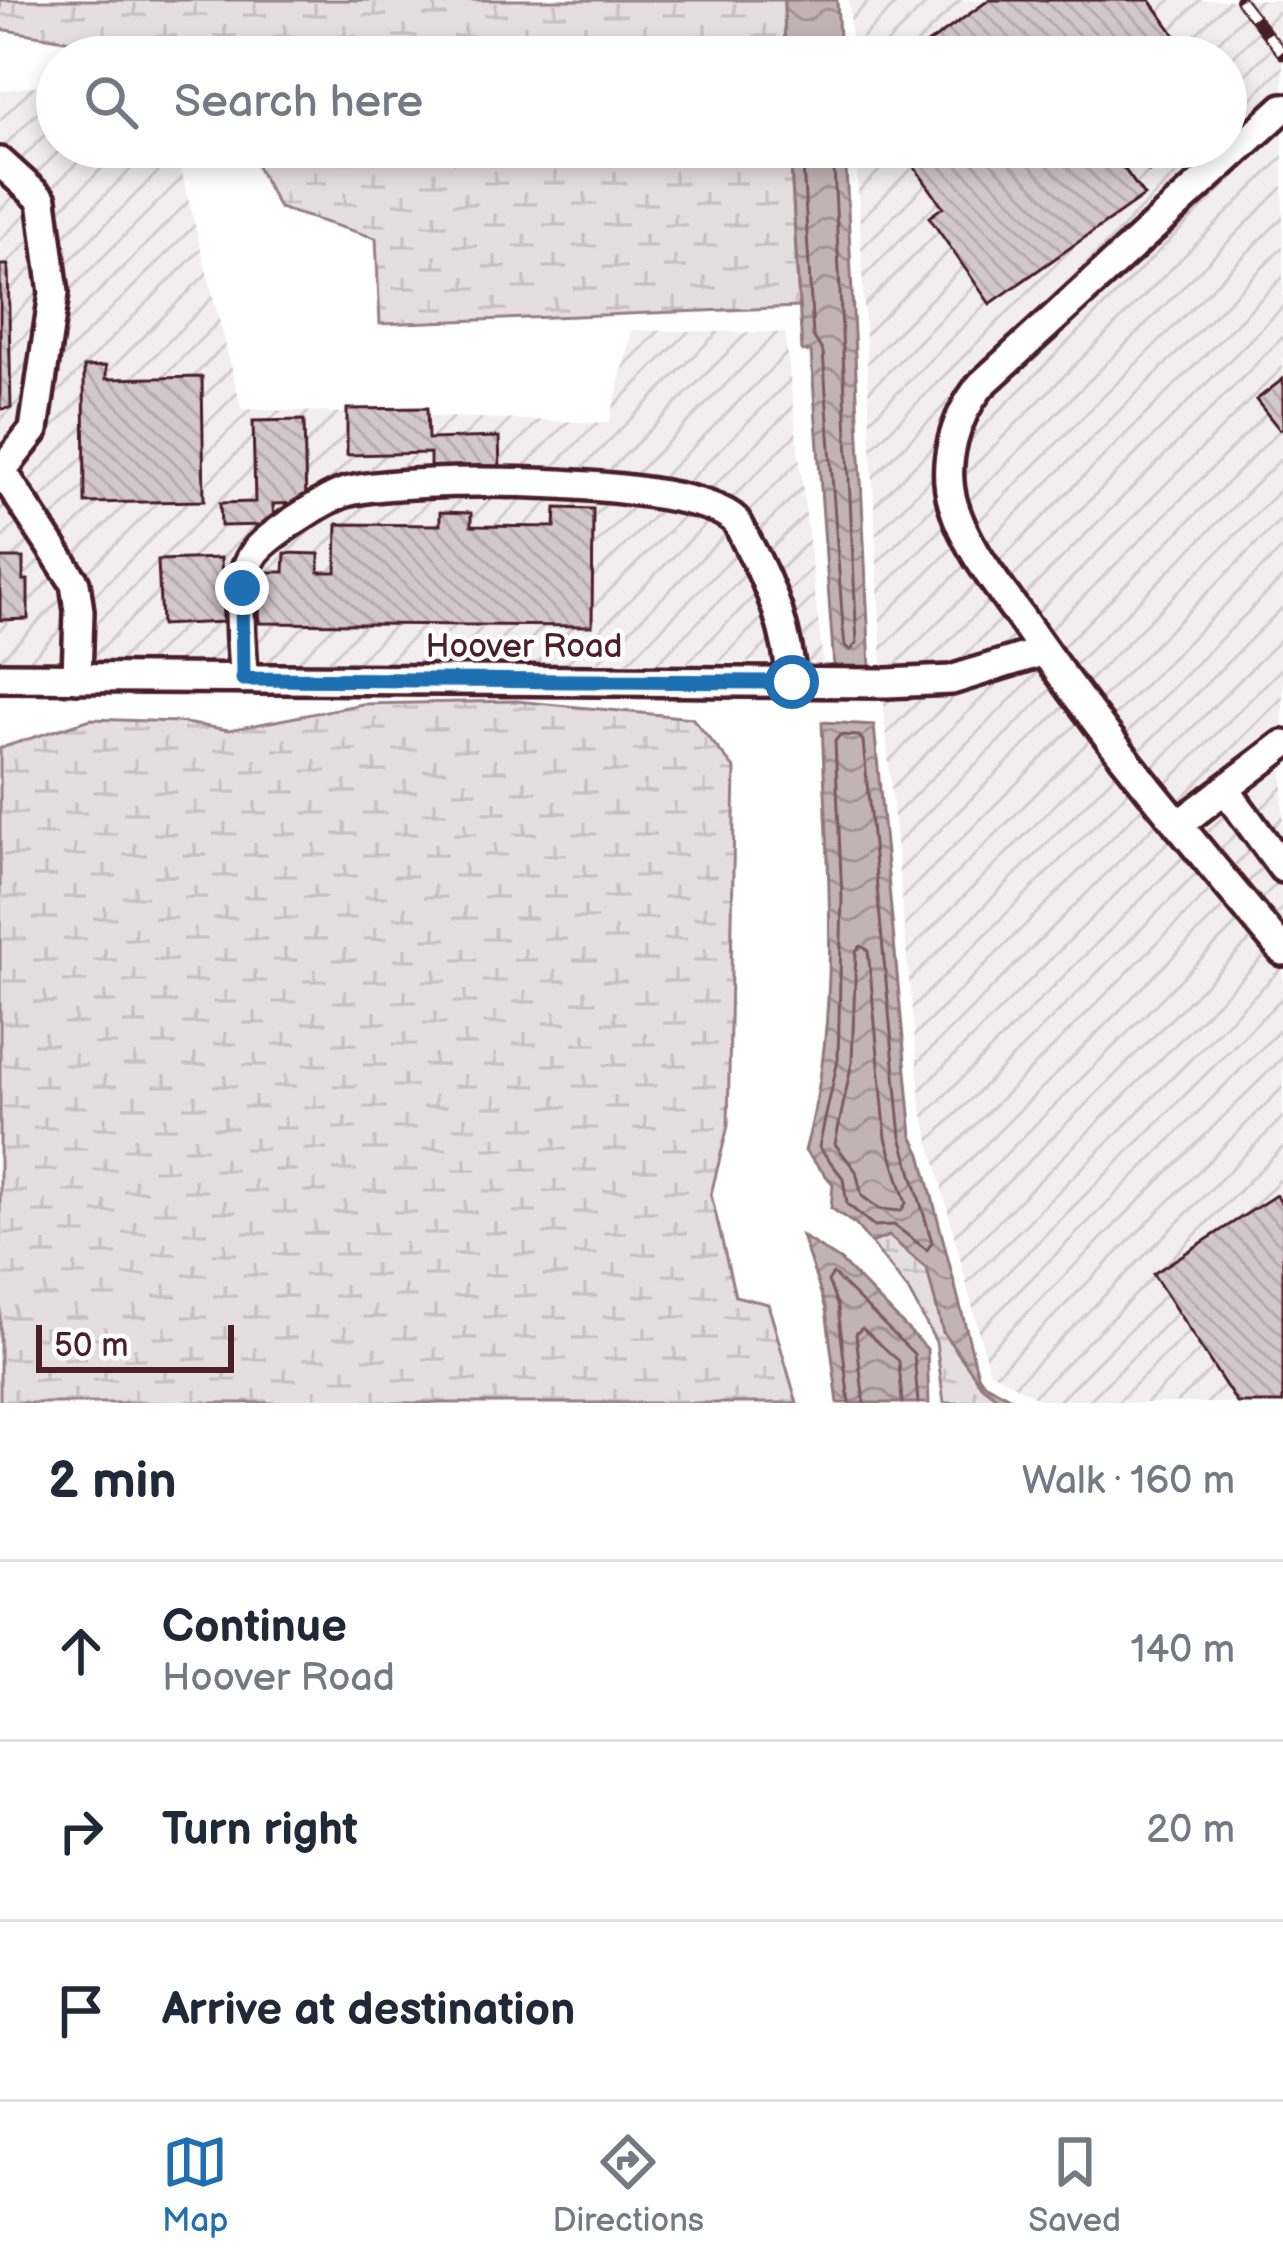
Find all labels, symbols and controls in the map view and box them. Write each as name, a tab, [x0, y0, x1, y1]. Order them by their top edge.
search box	[36, 36, 1247, 168]
icon: search	[78, 69, 144, 135]
text: Search here	[174, 75, 423, 130]
route end	[215, 561, 269, 615]
street label: Hoover Road	[425, 627, 623, 667]
route start	[765, 655, 819, 709]
scale bar	[36, 1319, 234, 1372]
text: 50 m	[54, 1326, 129, 1366]
text: 2 min	[48, 1451, 177, 1512]
text: Walk · 160 m	[1022, 1458, 1235, 1505]
text: Continue	[162, 1600, 347, 1655]
icon: ahead	[48, 1618, 114, 1684]
text: 140 m	[1130, 1627, 1235, 1674]
text: Hoover Road	[162, 1655, 395, 1702]
icon: right	[48, 1798, 114, 1864]
text: Turn right	[162, 1803, 358, 1858]
text: 20 m	[1146, 1807, 1235, 1854]
icon: arrive	[48, 1978, 114, 2044]
text: Arrive at destination	[162, 1983, 575, 2038]
tab: Map	[162, 2129, 228, 2241]
tab: Directions	[553, 2129, 704, 2241]
tab: Saved	[1028, 2129, 1121, 2241]

